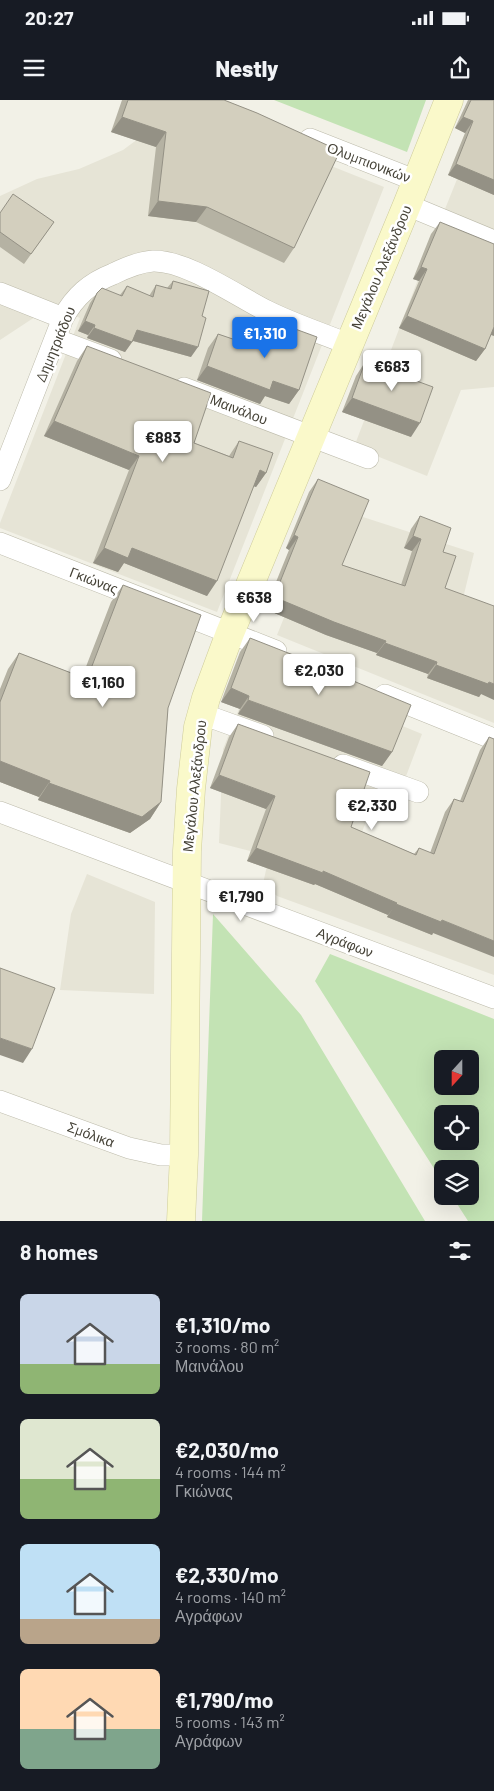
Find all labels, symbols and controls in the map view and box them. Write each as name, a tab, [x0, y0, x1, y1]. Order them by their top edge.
text: 20:27	[25, 6, 73, 29]
icon: menu	[20, 54, 48, 82]
icon: share	[446, 54, 474, 82]
text: Nestly	[215, 55, 279, 81]
street label: Ολυμπιονικών	[325, 138, 413, 186]
street label: Μεγάλου Αλεξάνδρου	[347, 203, 415, 331]
street label: Δημητριάδου	[32, 304, 78, 384]
pin: €1,310	[224, 316, 306, 359]
text: €1,310	[243, 323, 287, 342]
pin: €683	[362, 350, 422, 392]
text: €683	[374, 356, 410, 375]
street label: Μαινάλου	[208, 390, 270, 428]
pin: €883	[133, 420, 193, 463]
text: €883	[145, 427, 181, 446]
street label: Γκιώνας	[67, 563, 121, 597]
pin: €638	[224, 580, 284, 623]
text: €638	[236, 587, 272, 606]
pin: €2,030	[278, 654, 360, 696]
text: €2,030	[294, 660, 344, 679]
pin: €1,160	[62, 666, 144, 708]
text: €1,160	[81, 672, 125, 691]
street label: Μεγάλου Αλεξάνδρου	[179, 719, 209, 853]
pin: €2,330	[331, 788, 413, 831]
text: €2,330	[347, 795, 397, 814]
pin: €1,790	[200, 880, 282, 922]
text: €1,790	[218, 886, 264, 905]
street label: Αγράφων	[314, 923, 376, 961]
north arrow	[434, 1050, 479, 1095]
map controls	[434, 1050, 479, 1205]
button: locate	[434, 1105, 479, 1150]
street label: Σμόλικα	[65, 1118, 117, 1150]
button: layers	[434, 1160, 479, 1205]
icon: filters	[446, 1237, 474, 1265]
text: 8 homes	[20, 1239, 98, 1264]
text: €1,310/mo	[175, 1312, 271, 1337]
icon: home	[60, 1314, 120, 1374]
text: 3 rooms · 80 m²	[175, 1337, 279, 1356]
text: Μαινάλου	[175, 1356, 244, 1375]
text: €2,030/mo	[175, 1437, 279, 1462]
icon: home	[60, 1439, 120, 1499]
text: 4 rooms · 144 m²	[175, 1462, 286, 1481]
text: Γκιώνας	[175, 1481, 233, 1500]
text: €2,330/mo	[175, 1562, 279, 1587]
icon: home	[60, 1564, 120, 1624]
text: 4 rooms · 140 m²	[175, 1587, 286, 1606]
text: Αγράφων	[175, 1606, 243, 1625]
text: €1,790/mo	[175, 1687, 273, 1712]
icon: home	[60, 1689, 120, 1749]
text: 5 rooms · 143 m²	[175, 1712, 285, 1731]
text: Αγράφων	[175, 1731, 243, 1750]

